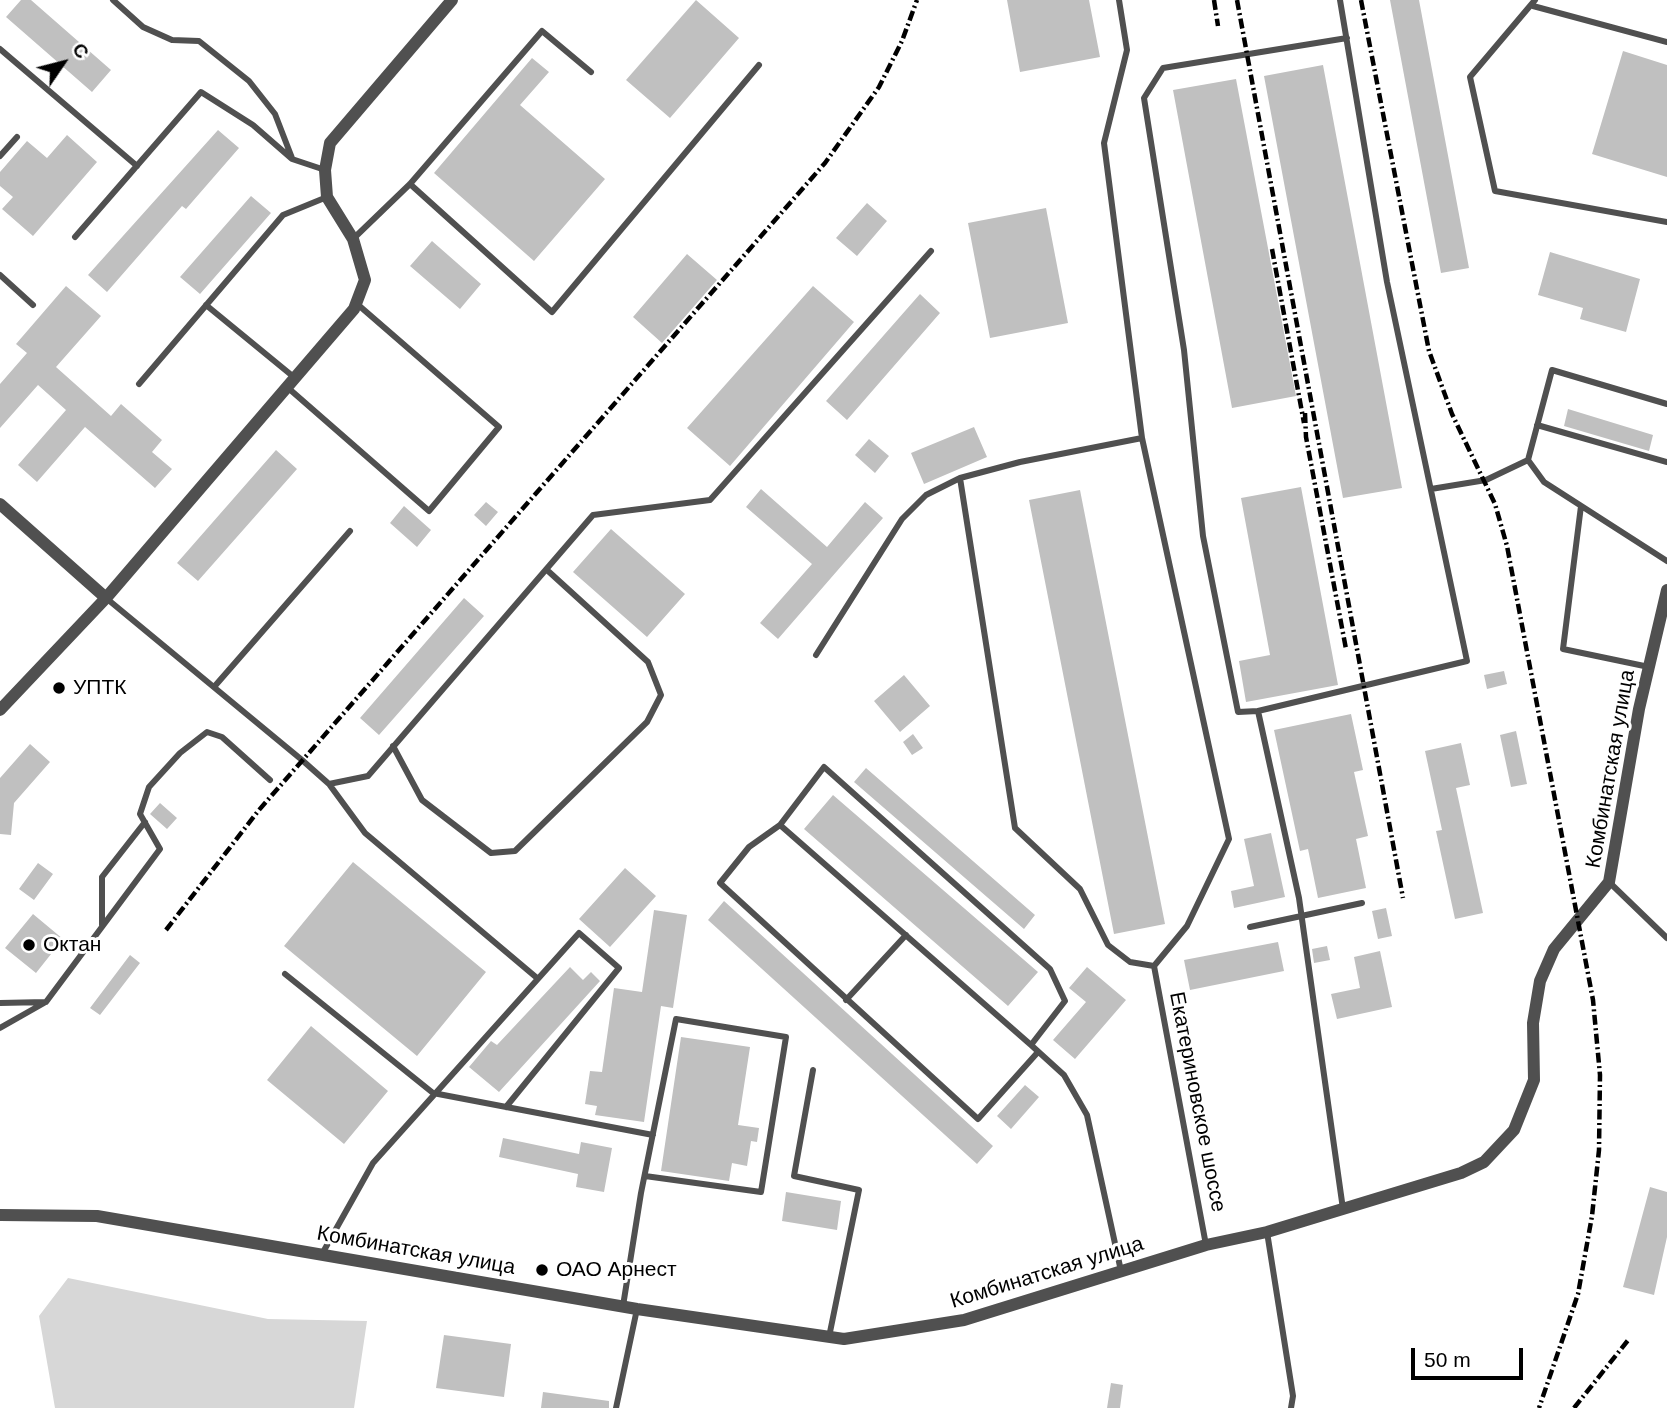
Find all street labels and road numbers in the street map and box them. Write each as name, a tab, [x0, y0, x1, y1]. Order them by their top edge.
street label: Комбинатская улица	[1581, 668, 1641, 870]
street label: Екатериновское шоссе	[1163, 990, 1231, 1214]
street label: Комбинатская улица	[315, 1221, 517, 1281]
street label: Комбинатская улица	[947, 1232, 1147, 1314]

